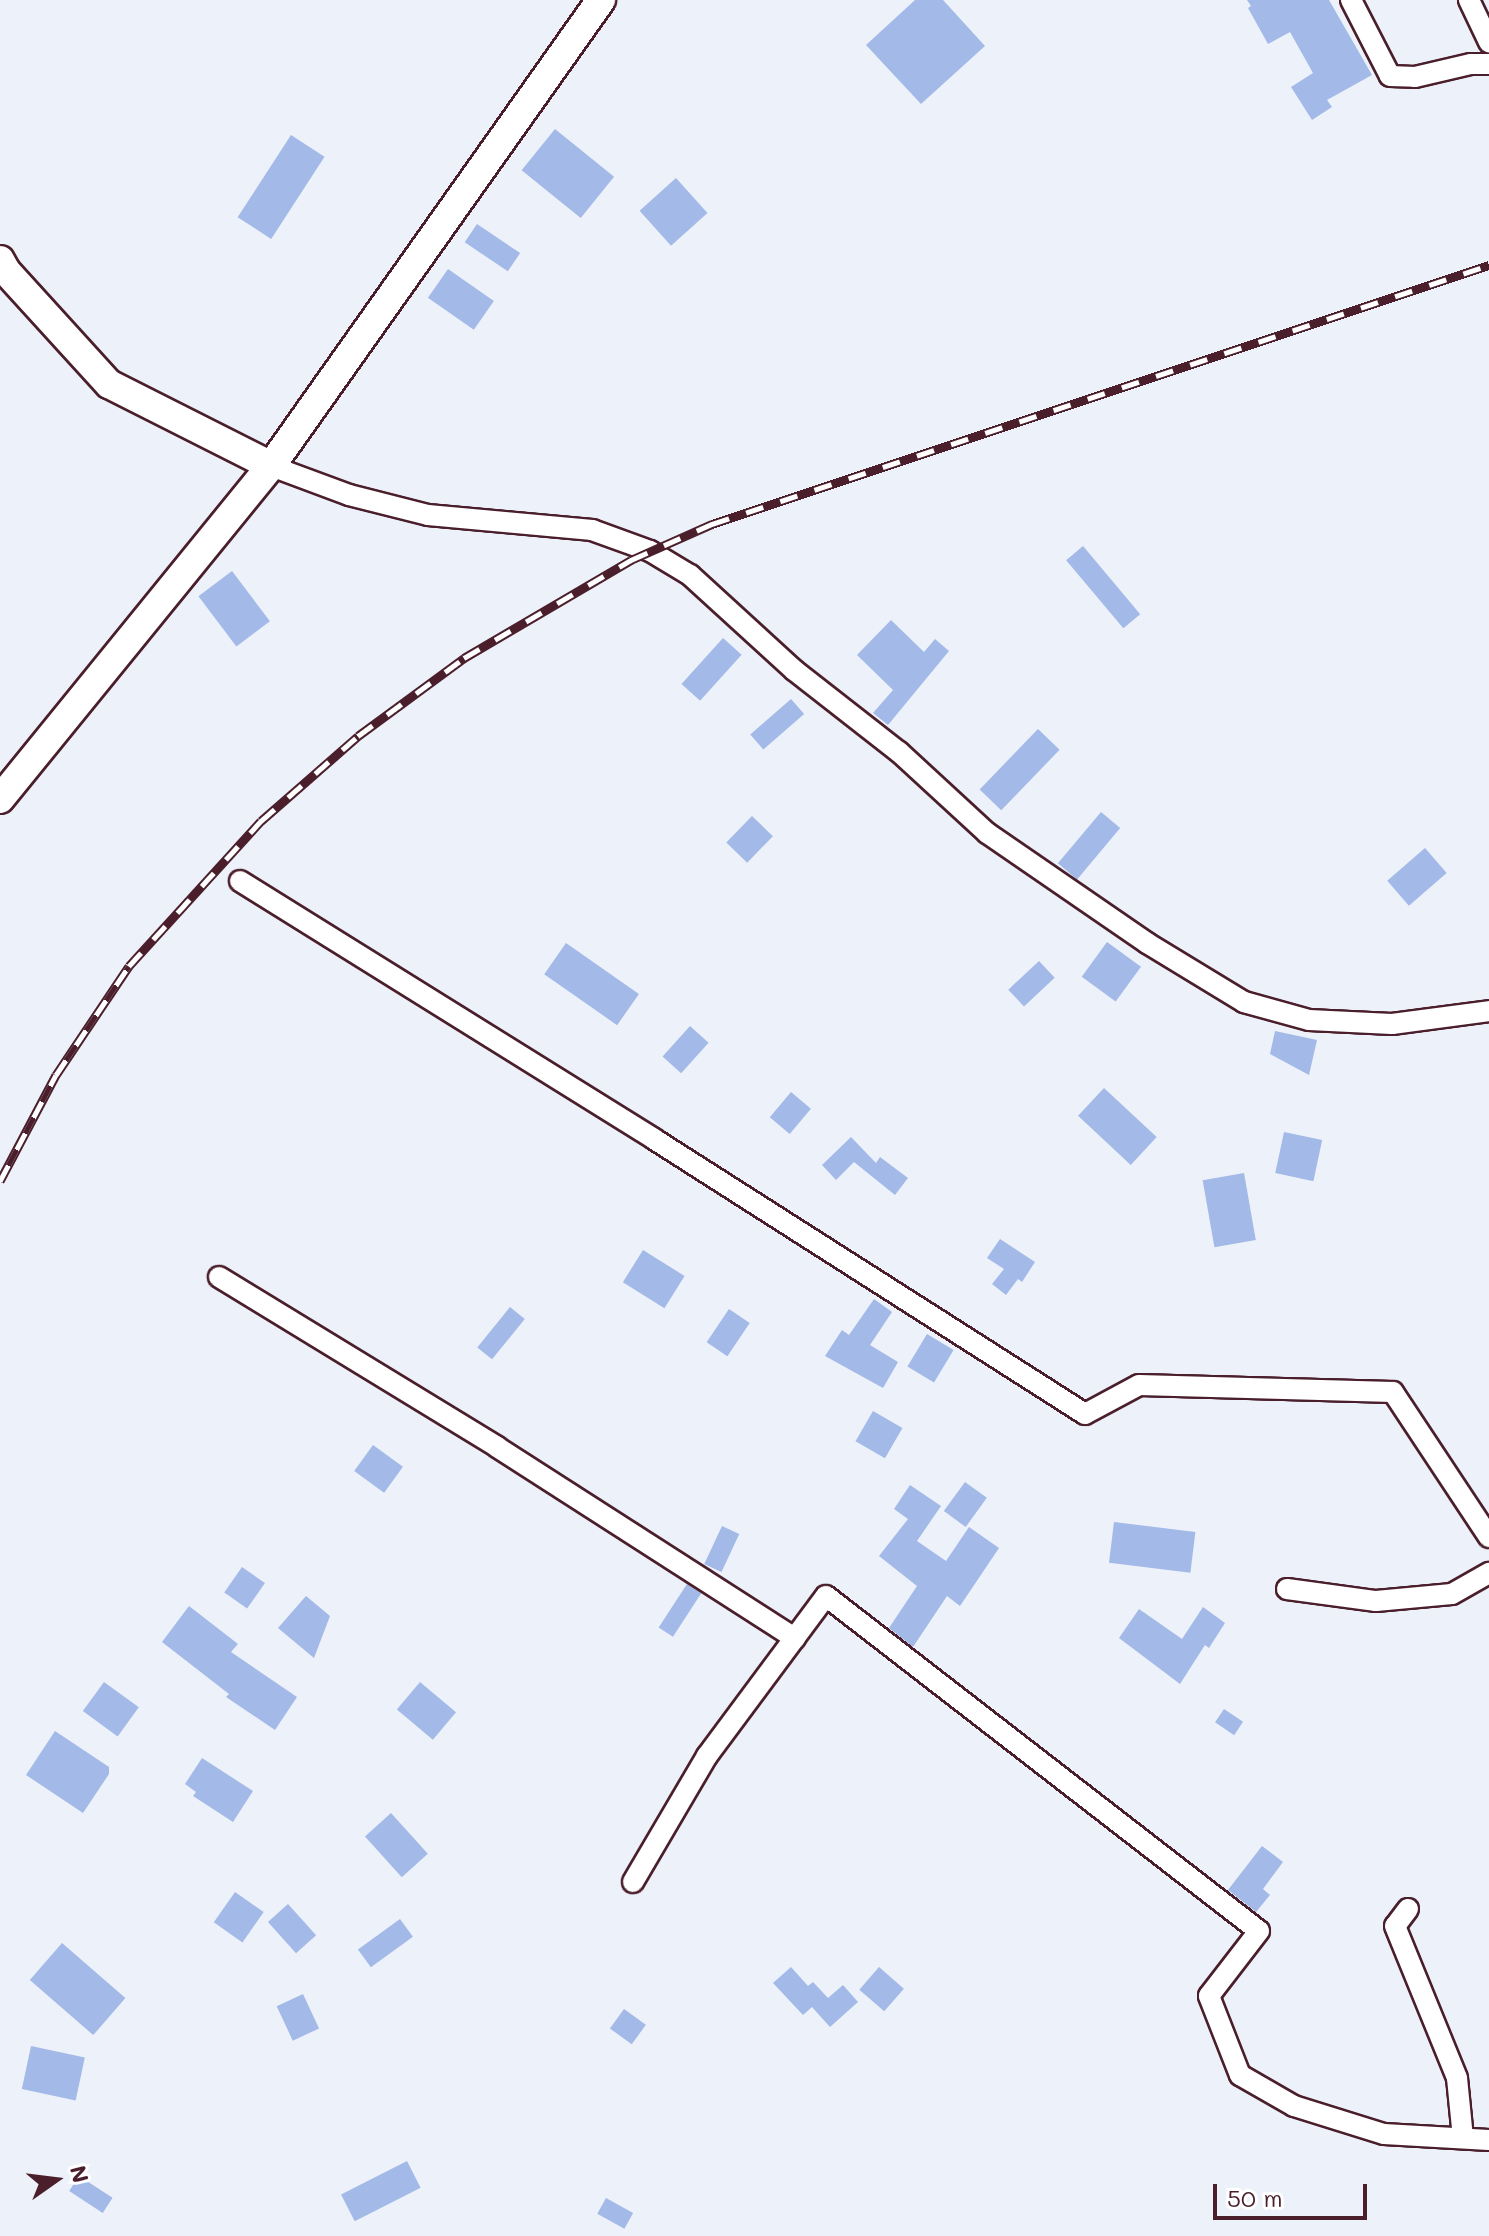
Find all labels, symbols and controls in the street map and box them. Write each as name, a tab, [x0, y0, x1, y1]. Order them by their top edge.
north arrow	[16, 2140, 96, 2220]
text: N	[64, 2162, 96, 2186]
scale bar	[1217, 2168, 1371, 2218]
text: 50 m	[1227, 2182, 1283, 2213]

